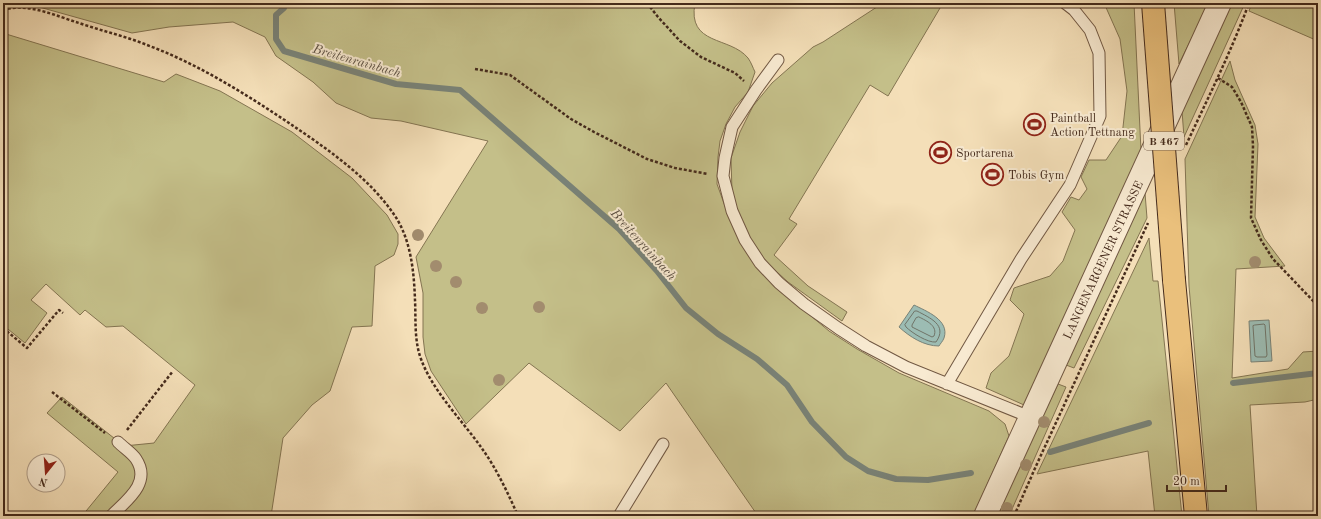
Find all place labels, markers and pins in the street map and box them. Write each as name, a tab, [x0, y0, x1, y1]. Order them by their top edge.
sports icon: Paintball Action Tettnang	[1021, 112, 1047, 138]
place label: Paintball Action Tettnang	[1050, 113, 1135, 139]
sports icon: Sportarena	[927, 140, 953, 166]
place label: Sportarena	[956, 148, 1014, 160]
sports icon: Tobis Gym	[979, 162, 1005, 188]
place label: Tobis Gym	[1008, 170, 1065, 182]

